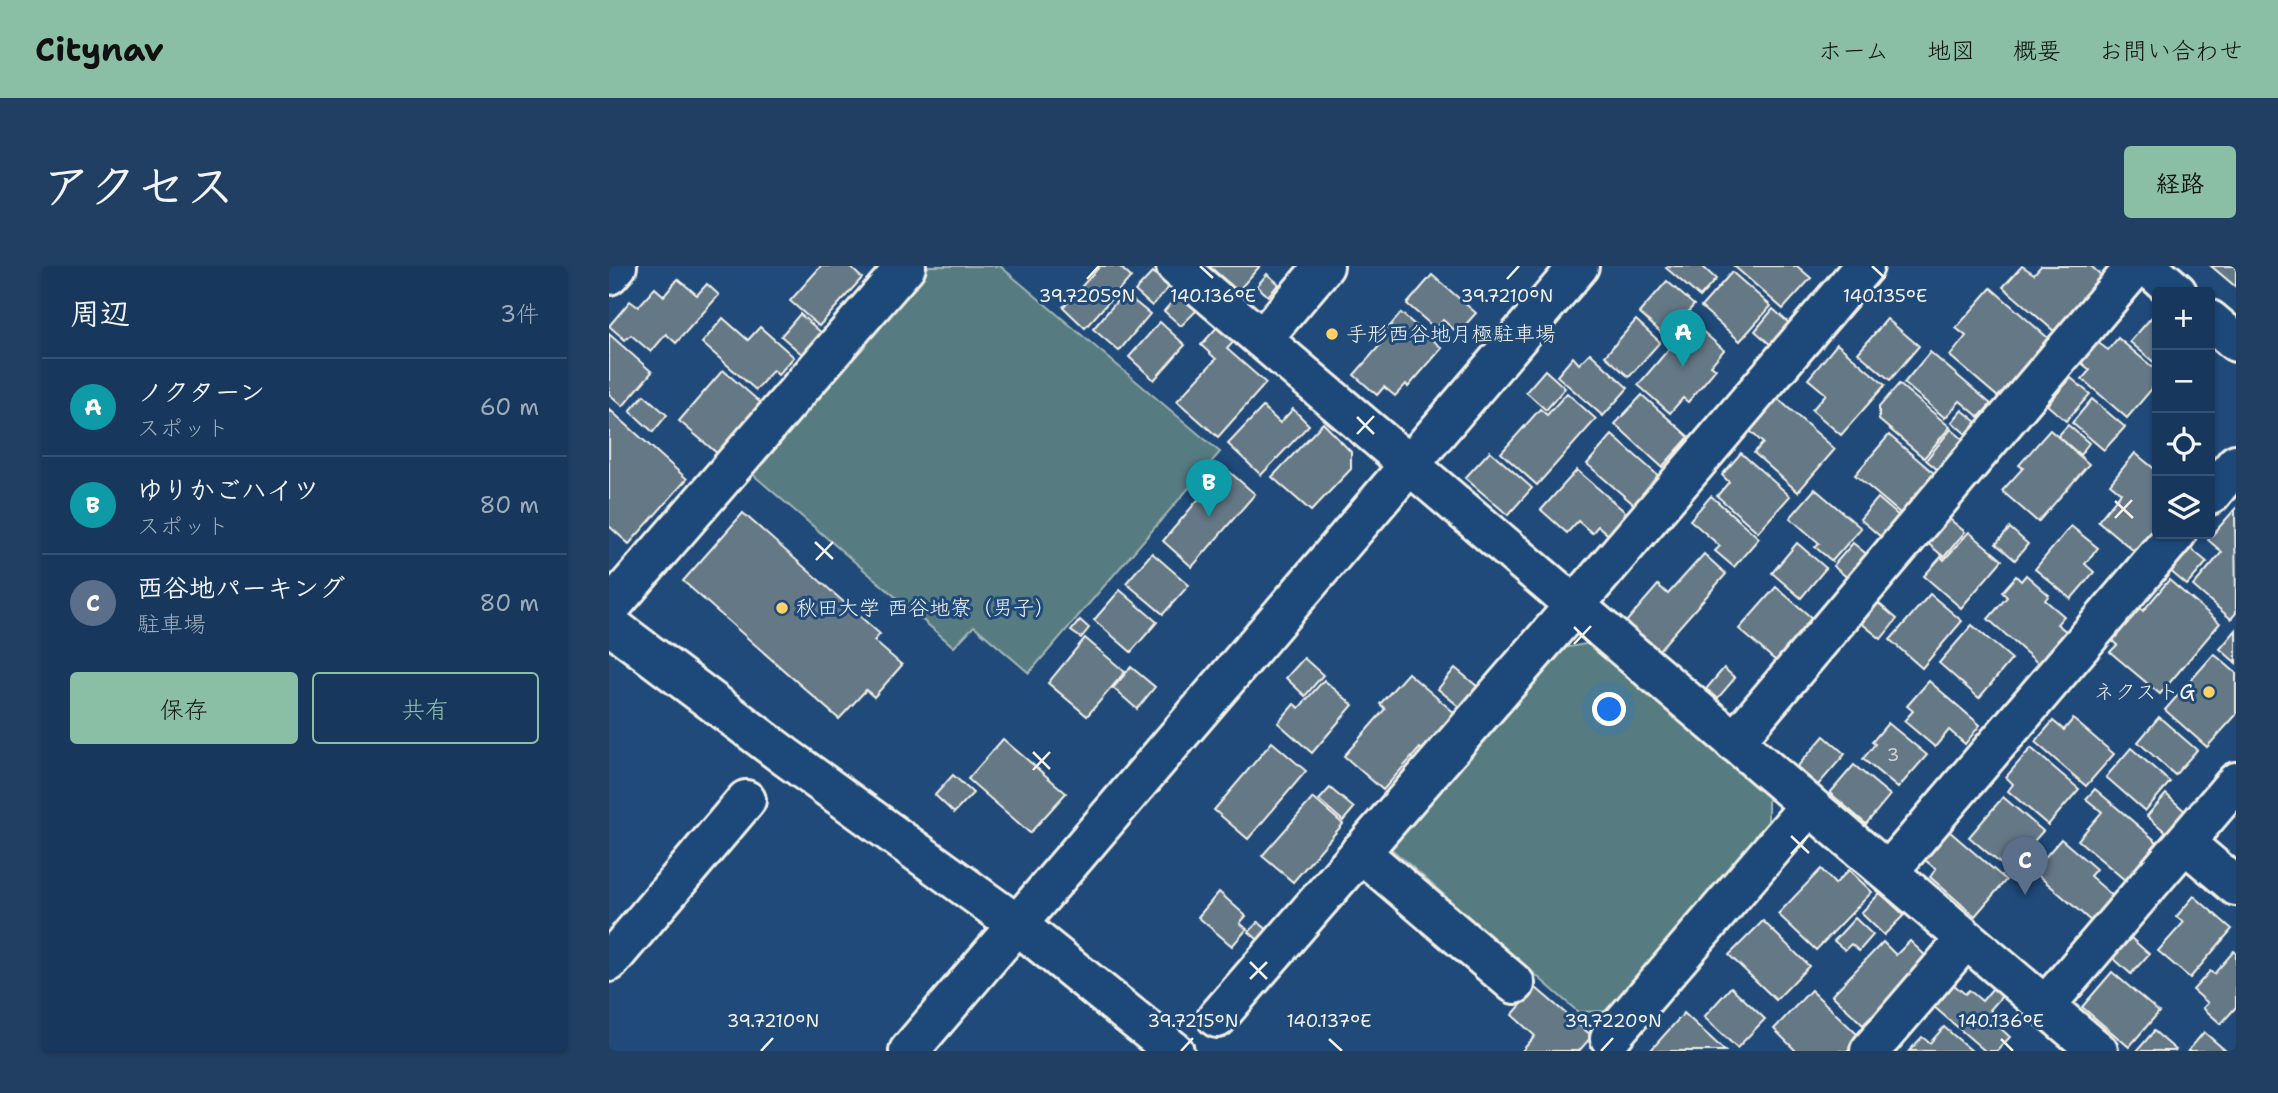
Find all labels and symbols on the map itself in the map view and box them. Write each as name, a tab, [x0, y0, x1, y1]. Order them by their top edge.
text: 39.7205°N	[1039, 284, 1135, 308]
text: 140.136°E	[1170, 284, 1256, 308]
text: 39.7210°N	[1461, 284, 1553, 308]
text: 140.135°E	[1843, 284, 1927, 308]
pin: A	[1660, 309, 1706, 367]
place label: 手形西谷地月極駐車場	[1346, 320, 1556, 348]
marker: 手形西谷地月極駐車場	[1324, 326, 1340, 342]
pin: B	[1186, 459, 1232, 517]
place label: 秋田大学 西谷地寮（男子）	[796, 594, 1055, 622]
marker: 秋田大学 西谷地寮（男子）	[774, 600, 790, 616]
place label: ネクストG	[2094, 678, 2195, 706]
marker: ネクストG	[2201, 684, 2217, 700]
your location	[1592, 692, 1626, 726]
house number: 3	[1887, 743, 1899, 767]
pin: C	[2002, 837, 2048, 895]
text: 39.7210°N	[727, 1009, 819, 1033]
text: 39.7215°N	[1148, 1009, 1238, 1033]
text: 140.137°E	[1287, 1009, 1372, 1033]
text: 39.7220°N	[1564, 1009, 1662, 1033]
text: 140.136°E	[1958, 1009, 2044, 1033]

